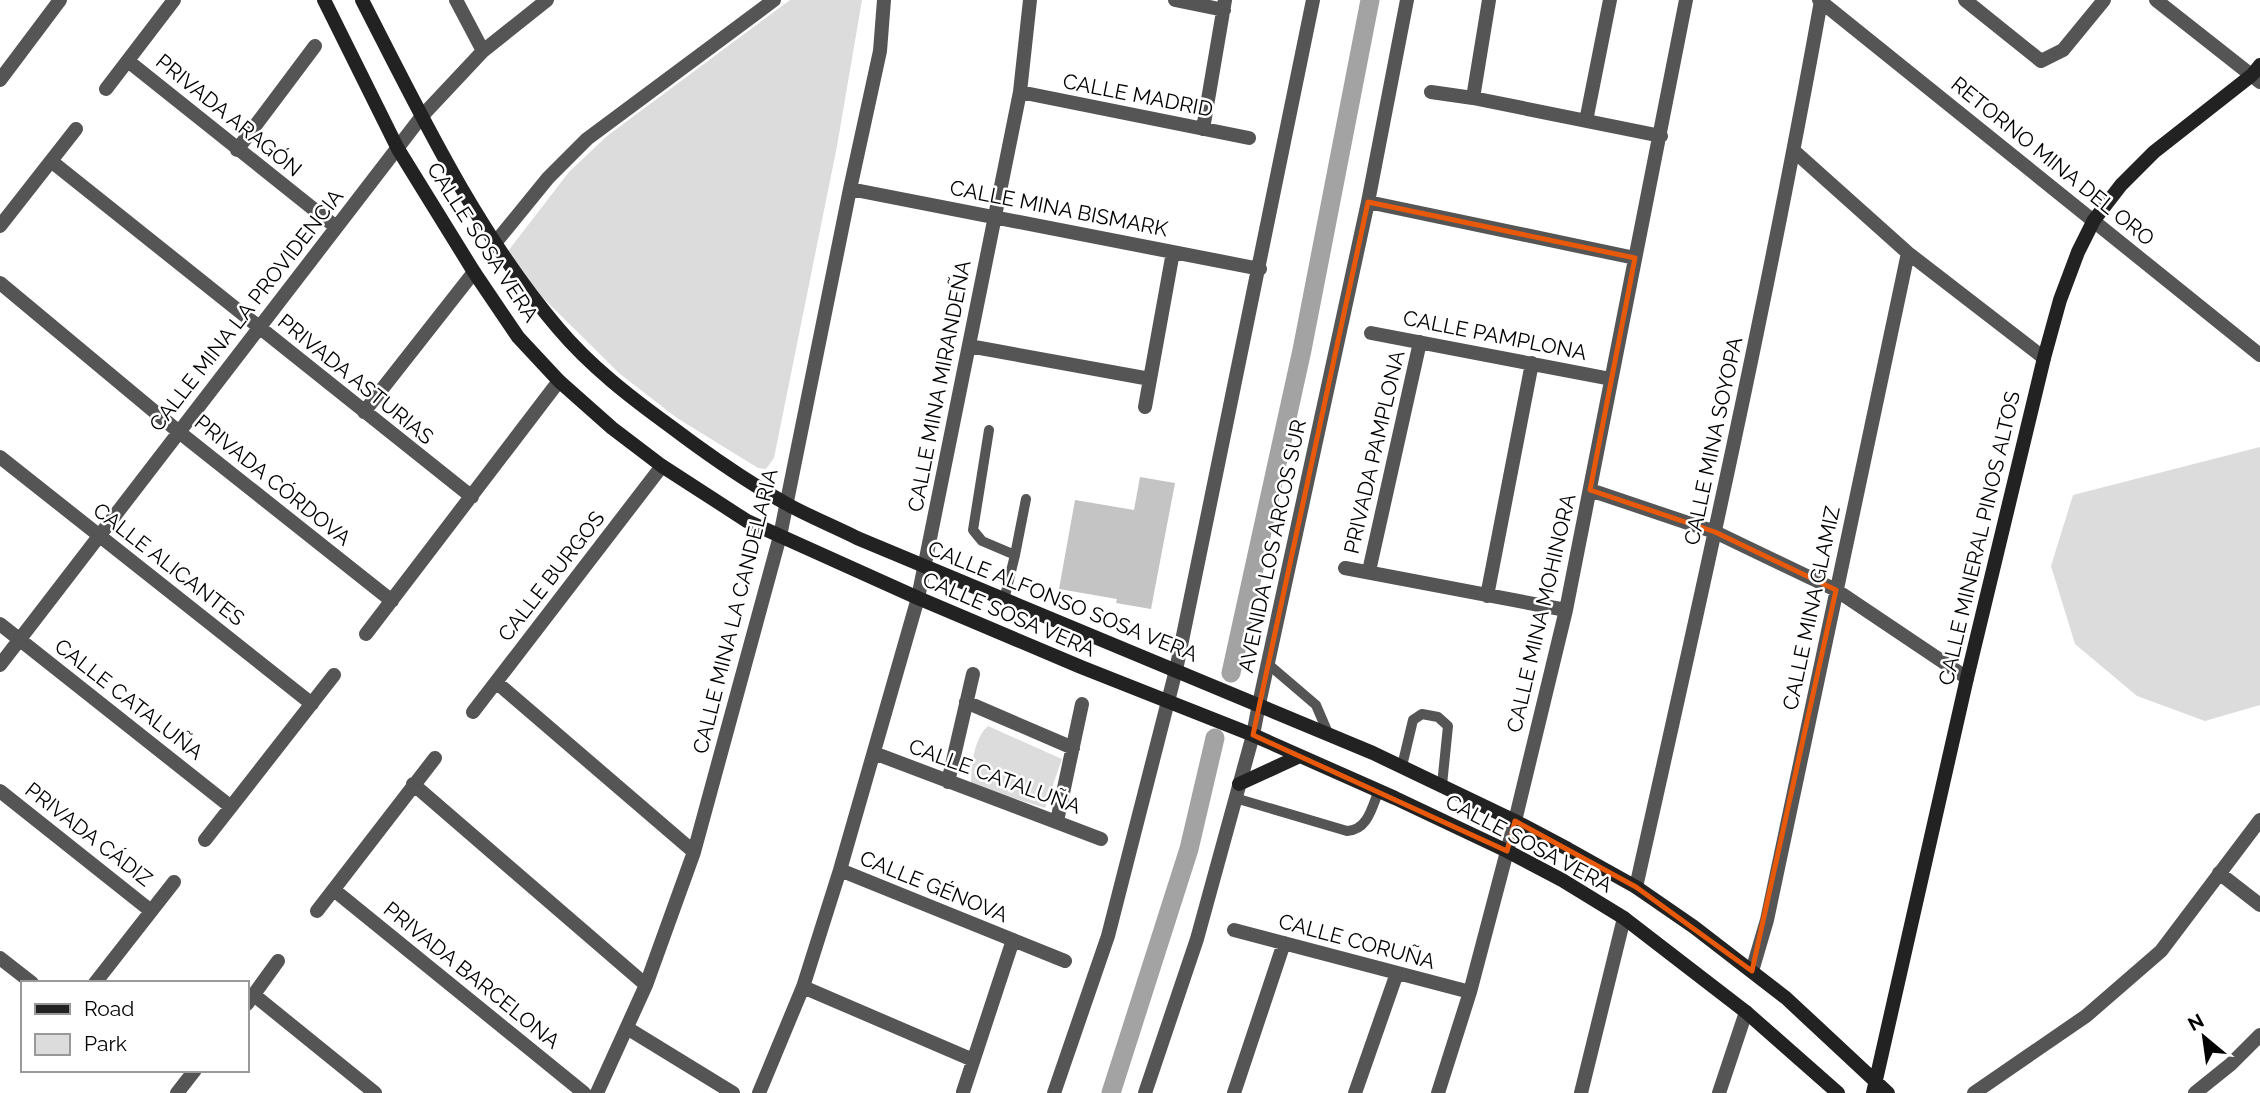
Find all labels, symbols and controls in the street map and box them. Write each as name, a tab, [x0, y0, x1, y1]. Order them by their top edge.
street label: PRIVADA ARAGÓN	[151, 49, 307, 181]
street label: CALLE MADRID	[1061, 68, 1215, 122]
street label: RETORNO MINA DEL ORO	[1946, 71, 2160, 251]
street label: CALLE SOSA VERA	[422, 158, 544, 326]
street label: CALLE MINA BISMARK	[948, 175, 1171, 241]
street label: CALLE MINA LA PROVIDENCIA	[144, 184, 348, 436]
street label: CALLE MINA MIRANDEÑA	[902, 258, 976, 514]
street label: CALLE PAMPLONA	[1401, 305, 1589, 365]
street label: PRIVADA ASTURIAS	[273, 309, 439, 450]
street label: CALLE MINA SOYOPA	[1679, 335, 1747, 547]
street label: PRIVADA PAMPLONA	[1338, 348, 1410, 556]
street label: CALLE MINERAL PINOS ALTOS	[1933, 388, 2025, 688]
street label: PRIVADA CÓRDOVA	[190, 409, 356, 551]
street label: AVENIDA LOS ARCOS SUR	[1233, 417, 1311, 675]
street label: CALLE MINA LA CANDELARIA	[687, 466, 783, 756]
street label: CALLE MINA MOHINORA	[1501, 491, 1581, 735]
street label: CALLE ALICANTES	[88, 497, 250, 631]
street label: CALLE MINA GLAMIZ	[1777, 504, 1845, 712]
street label: CALLE BURGOS	[492, 506, 610, 646]
street label: CALLE ALFONSO SOSA VERA	[924, 535, 1202, 667]
street label: CALLE SOSA VERA	[919, 566, 1099, 662]
street label: CALLE CATALUÑA	[50, 633, 208, 765]
street label: CALLE CATALUÑA	[905, 733, 1085, 819]
street label: PRIVADA CÁDIZ	[20, 777, 158, 891]
street label: CALLE SOSA VERA	[1441, 789, 1617, 897]
street label: CALLE GÉNOVA	[856, 845, 1012, 927]
street label: PRIVADA BARCELONA	[379, 896, 565, 1054]
street label: CALLE CORUÑA	[1276, 908, 1438, 974]
legend	[21, 981, 248, 1072]
text: Road	[84, 996, 134, 1021]
north arrow	[2169, 1002, 2239, 1072]
text: N	[2184, 1009, 2207, 1035]
text: Park	[84, 1031, 127, 1056]

